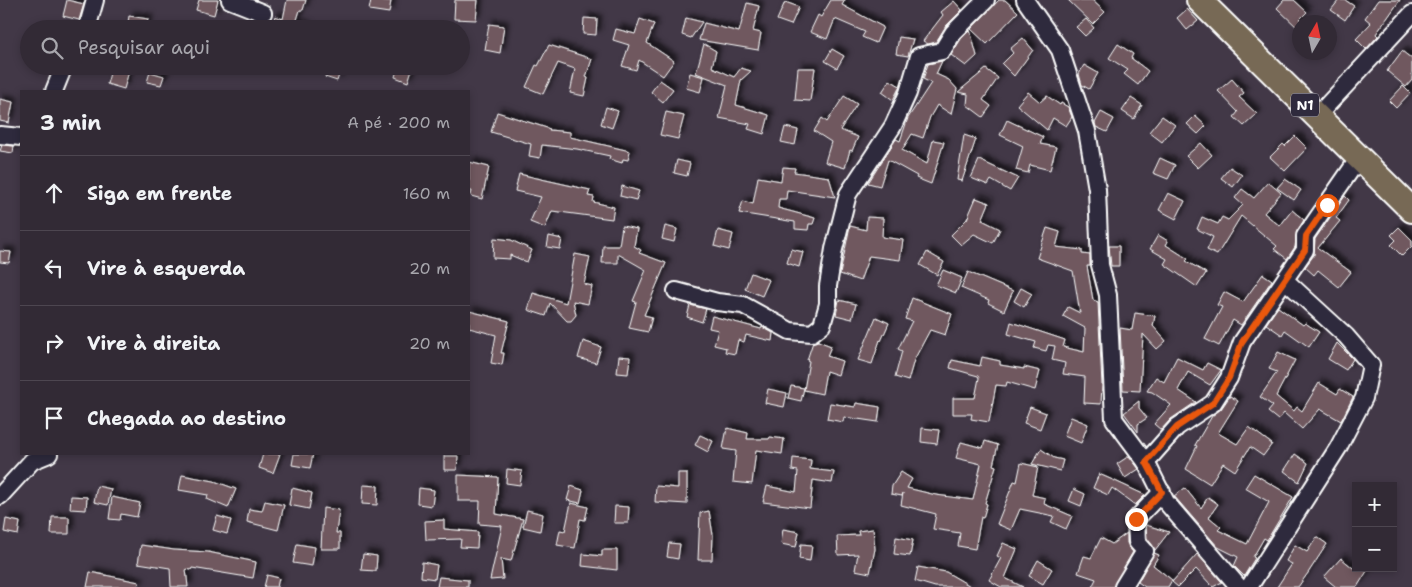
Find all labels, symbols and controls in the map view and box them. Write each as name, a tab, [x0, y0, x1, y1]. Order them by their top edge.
north arrow	[1292, 15, 1337, 60]
search box	[20, 20, 470, 75]
icon: search	[38, 34, 66, 62]
text: Pesquisar aqui	[78, 35, 210, 60]
road number: N1	[1291, 94, 1319, 116]
text: 3 min	[40, 109, 101, 137]
text: A pé · 200 m	[347, 112, 450, 133]
icon: ahead	[40, 179, 68, 207]
text: Siga em frente	[87, 181, 232, 206]
text: 160 m	[403, 183, 450, 204]
route start	[1316, 194, 1339, 217]
icon: left	[40, 254, 68, 282]
text: Vire à esquerda	[87, 256, 245, 281]
text: 20 m	[409, 258, 450, 279]
icon: right	[40, 329, 68, 357]
text: Vire à direita	[87, 331, 220, 356]
text: 20 m	[409, 333, 450, 354]
icon: arrive	[40, 404, 68, 432]
text: Chegada ao destino	[87, 406, 286, 431]
map controls	[1352, 482, 1397, 572]
button: +	[1352, 482, 1397, 527]
route end	[1125, 508, 1148, 531]
button: −	[1352, 527, 1397, 572]

